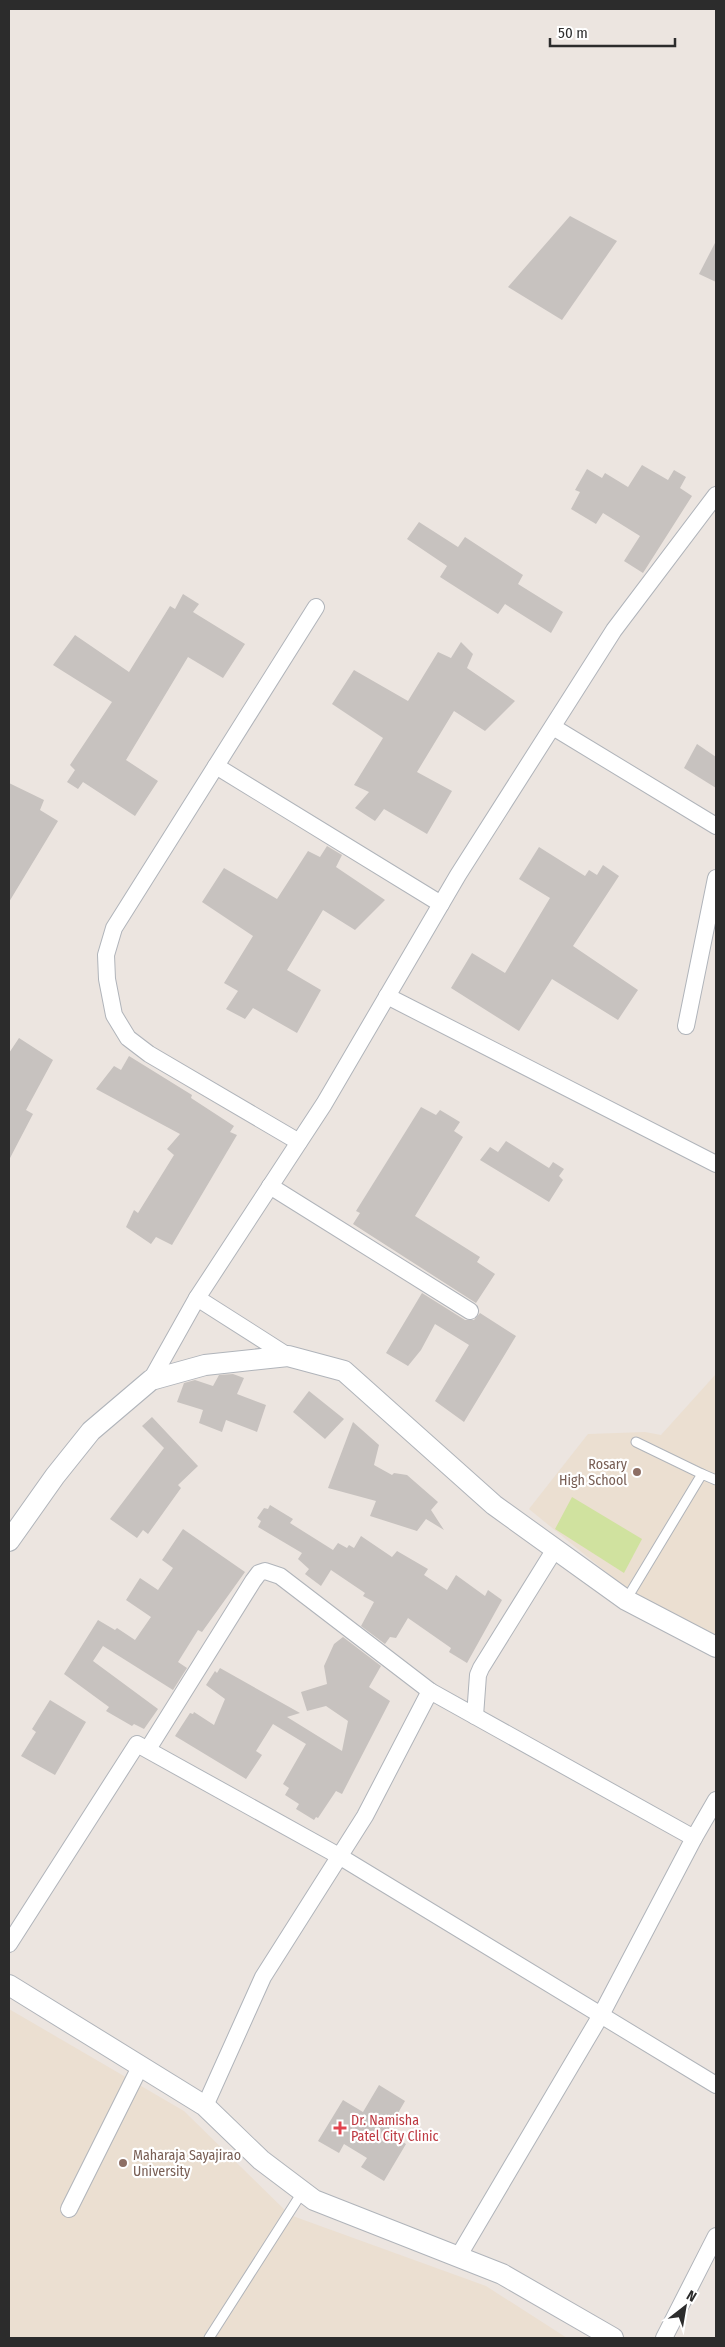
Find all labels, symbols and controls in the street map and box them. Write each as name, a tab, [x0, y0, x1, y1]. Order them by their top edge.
scale bar	[550, 15, 675, 47]
text: 50 m	[558, 24, 588, 42]
place label: Rosary High School	[559, 1456, 628, 1489]
marker: Rosary High School	[631, 1466, 643, 1478]
place label: Dr. Namisha Patel City Clinic	[351, 2112, 439, 2145]
marker: Dr. Namisha Patel City Clinic	[333, 2121, 347, 2135]
place label: Maharaja Sayajirao University	[133, 2147, 241, 2180]
marker: Maharaja Sayajirao University	[117, 2157, 129, 2169]
north arrow	[660, 2282, 710, 2332]
text: N	[683, 2287, 699, 2306]

